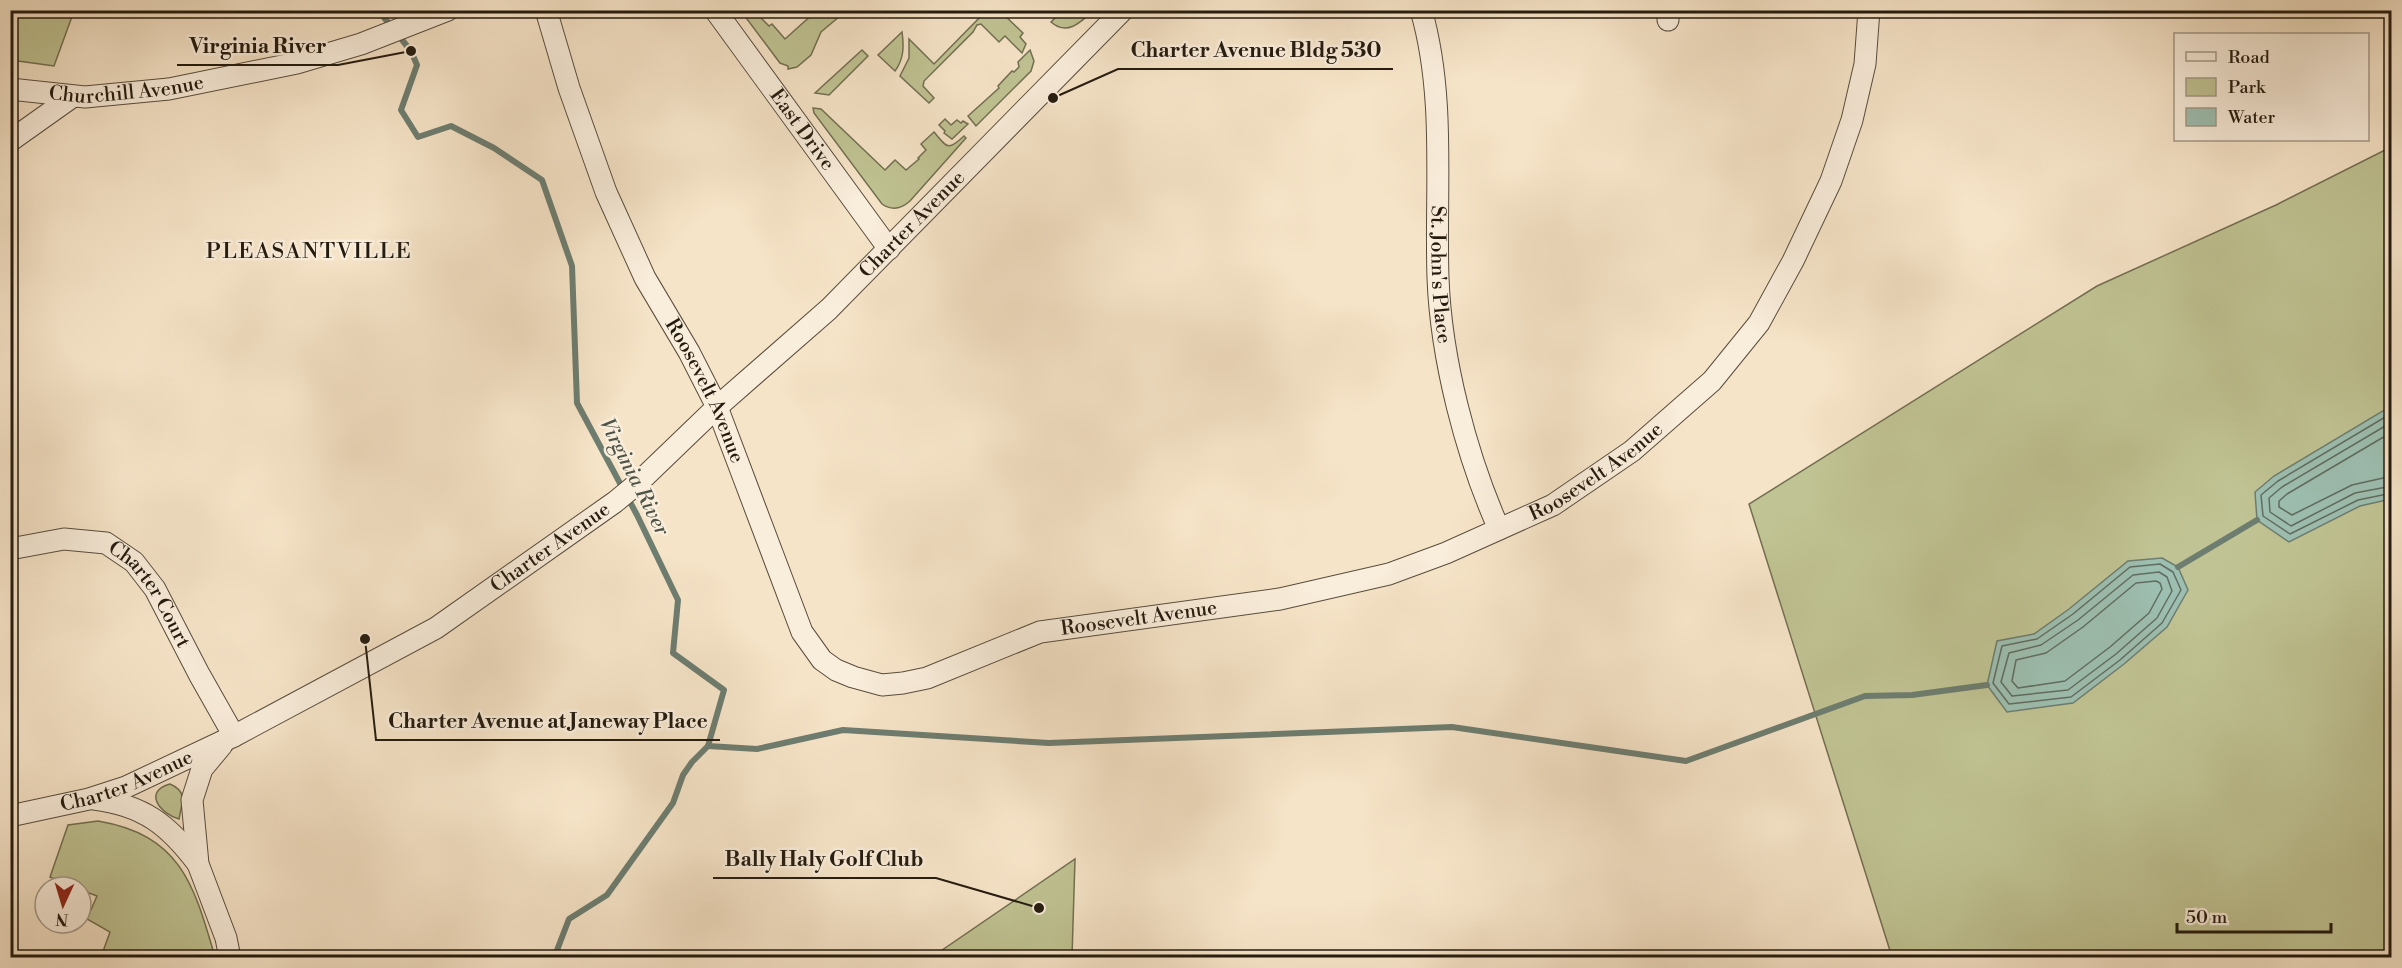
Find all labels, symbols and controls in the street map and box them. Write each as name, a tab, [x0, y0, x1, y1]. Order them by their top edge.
callout: Virginia River	[177, 26, 338, 65]
callout: Charter Avenue Bldg 530	[1118, 30, 1393, 69]
legend	[2174, 33, 2369, 141]
text: Virginia River	[188, 34, 327, 60]
text: Charter Avenue Bldg 530	[1130, 38, 1382, 64]
text: Road	[2228, 46, 2271, 69]
street label: Churchill Avenue	[48, 70, 206, 110]
text: Park	[2228, 76, 2267, 99]
street label: East Drive	[764, 84, 840, 175]
text: Water	[2227, 106, 2276, 129]
street label: Charter Avenue	[854, 165, 970, 283]
street label: St. John's Place	[1425, 205, 1457, 345]
district label: PLEASANTVILLE	[206, 238, 412, 265]
street label: Roosevelt Avenue	[659, 314, 750, 467]
water label: Virginia River	[593, 414, 675, 541]
street label: Roosevelt Avenue	[1525, 417, 1668, 527]
street label: Charter Avenue	[486, 497, 615, 598]
street label: Charter Court	[103, 536, 196, 652]
street label: Roosevelt Avenue	[1059, 595, 1219, 642]
callout: Charter Avenue at Janeway Place	[376, 701, 720, 740]
text: Charter Avenue at Janeway Place	[388, 709, 708, 735]
street label: Charter Avenue	[58, 745, 197, 817]
callout: Bally Haly Golf Club	[713, 839, 936, 878]
text: Bally Haly Golf Club	[725, 847, 923, 873]
north arrow	[33, 875, 93, 935]
scale bar	[2177, 896, 2332, 934]
text: 50 m	[2186, 906, 2228, 929]
text: N	[55, 909, 69, 929]

